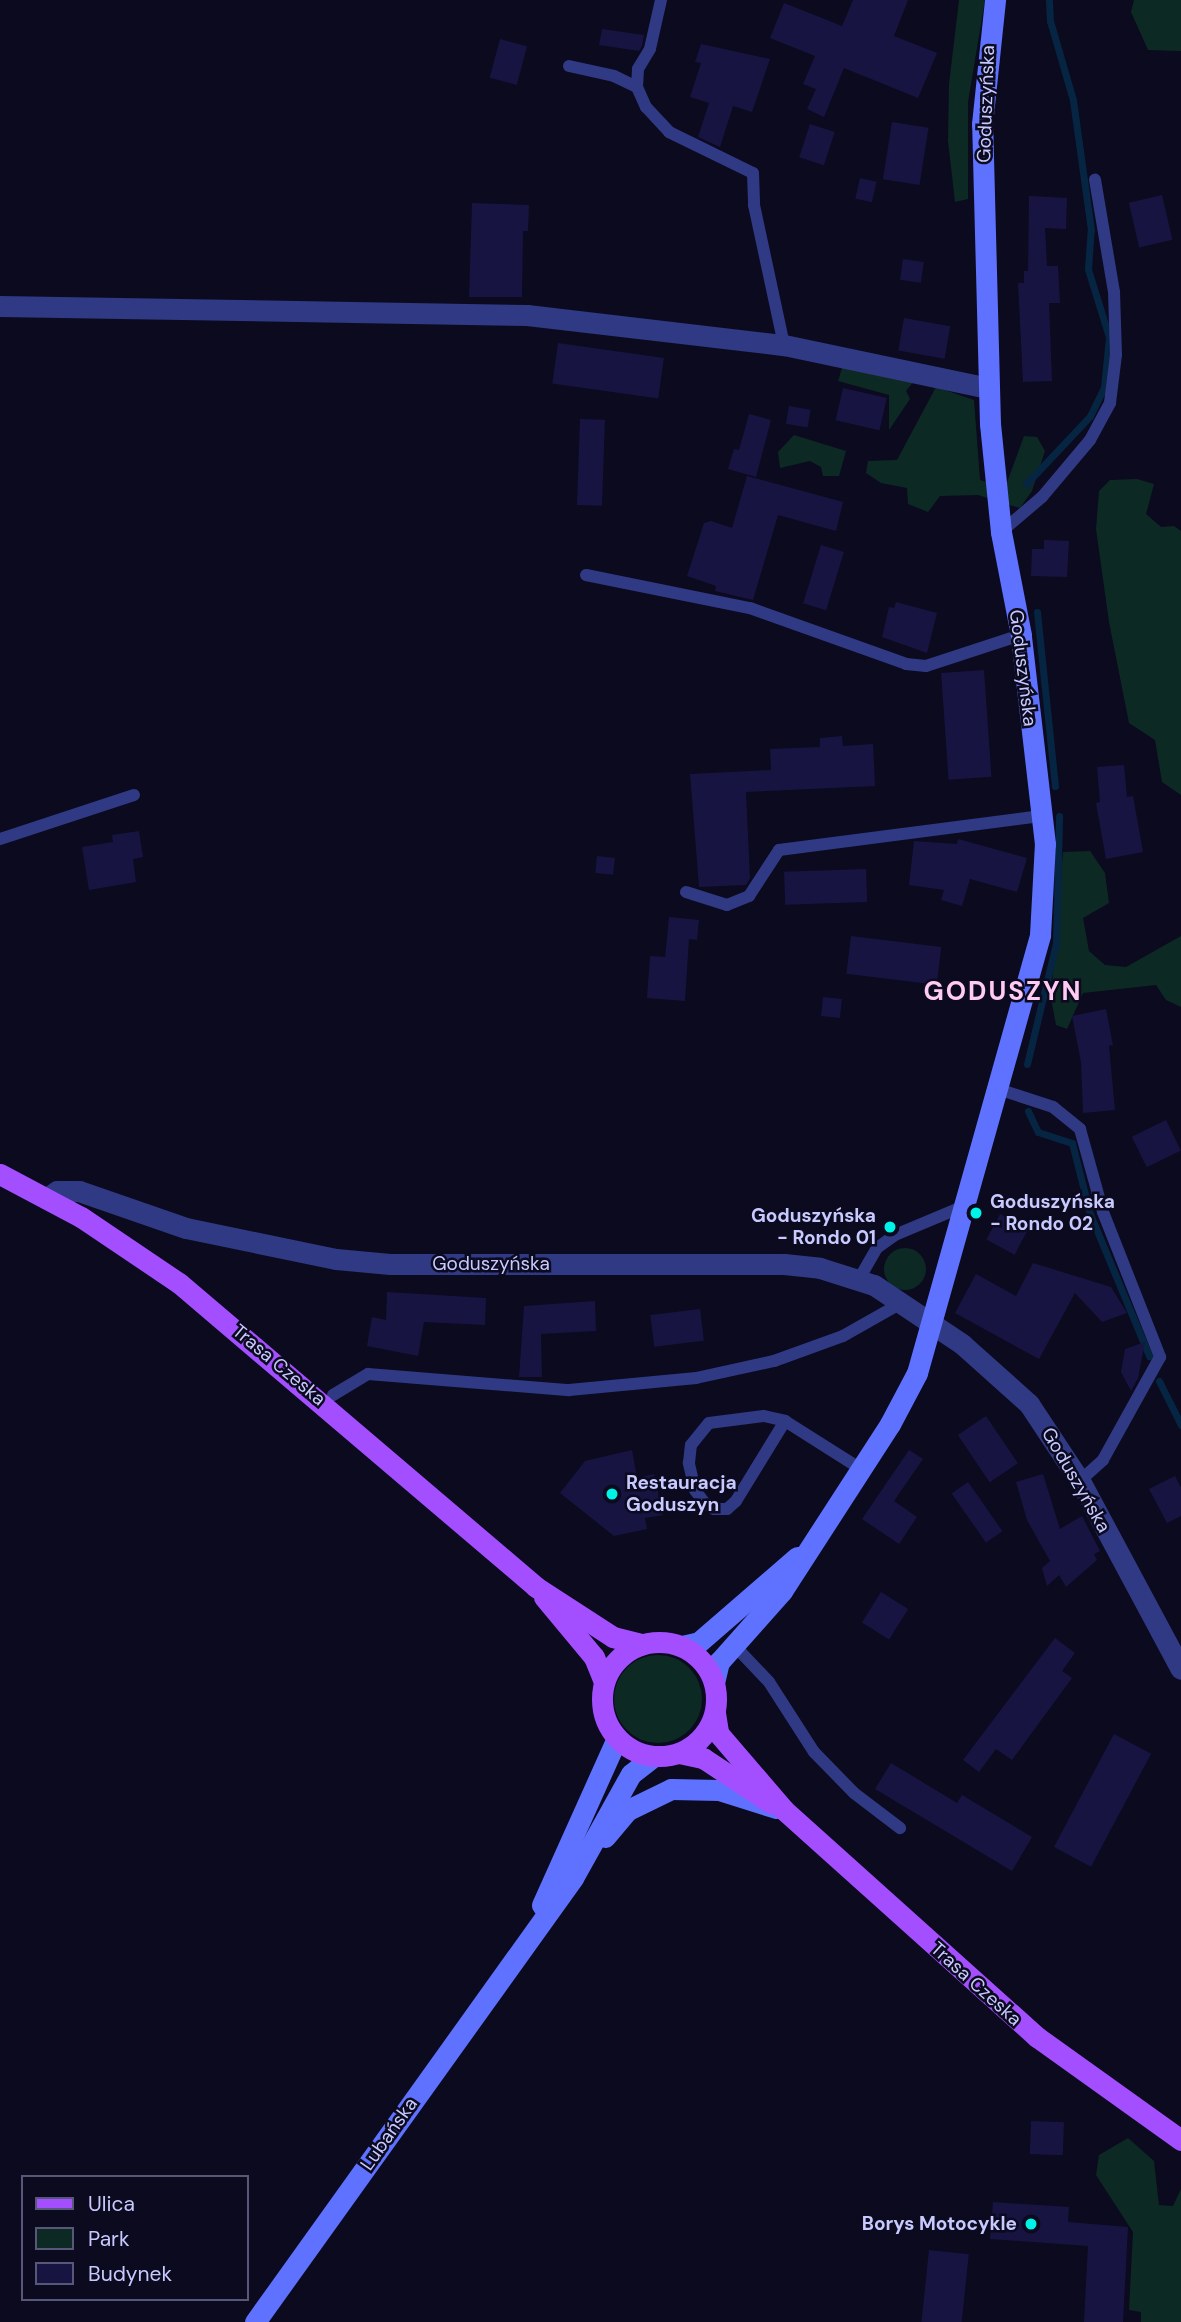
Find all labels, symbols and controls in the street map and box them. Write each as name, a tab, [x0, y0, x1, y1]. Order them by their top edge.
street label: Goduszyńska	[973, 45, 999, 163]
street label: Goduszyńska	[1005, 608, 1041, 728]
district label: GODUSZYN	[925, 976, 1081, 1008]
place label: Goduszyńska - Rondo 02	[990, 1191, 1115, 1235]
place label: Goduszyńska - Rondo 01	[751, 1205, 876, 1249]
marker: Goduszyńska - Rondo 02	[968, 1205, 984, 1221]
marker: Goduszyńska - Rondo 01	[882, 1219, 898, 1235]
street label: Goduszyńska	[432, 1253, 550, 1275]
street label: Trasa Czeska	[228, 1320, 330, 1410]
street label: Goduszyńska	[1037, 1423, 1115, 1537]
place label: Restauracja Goduszyn	[626, 1472, 737, 1516]
marker: Restauracja Goduszyn	[604, 1486, 620, 1502]
street label: Trasa Czeska	[926, 1937, 1026, 2031]
street label: Lubańska	[356, 2093, 422, 2175]
legend	[21, 2175, 248, 2301]
text: Ulica	[88, 2190, 135, 2218]
place label: Borys Motocykle	[862, 2213, 1017, 2235]
marker: Borys Motocykle	[1023, 2216, 1039, 2232]
text: Park	[88, 2225, 129, 2253]
text: Budynek	[88, 2260, 172, 2288]

